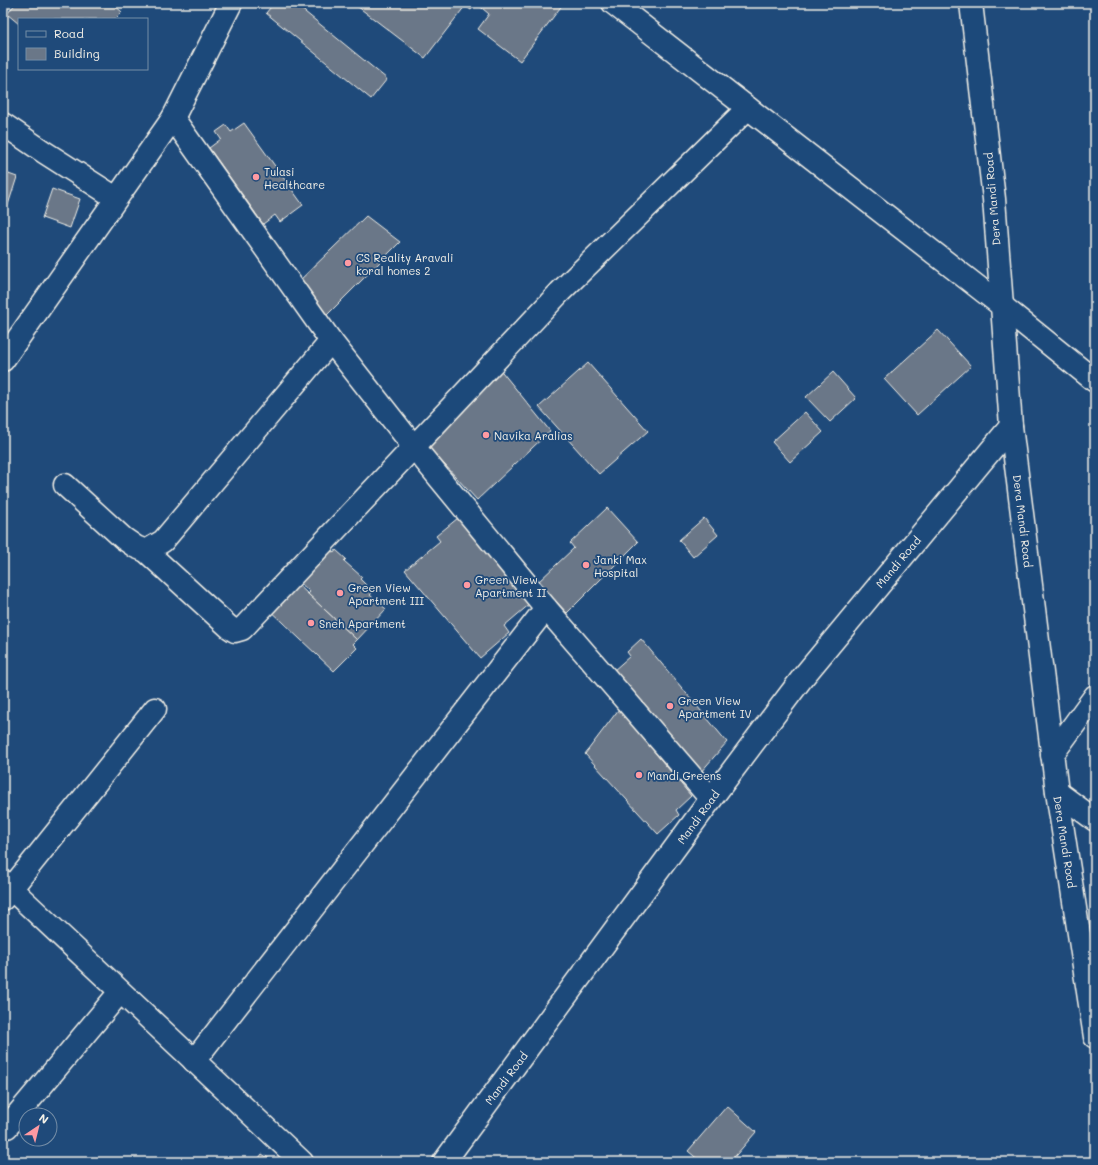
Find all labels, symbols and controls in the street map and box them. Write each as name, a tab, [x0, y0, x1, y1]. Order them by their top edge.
legend	[18, 18, 148, 70]
text: Road	[54, 25, 84, 41]
text: Building	[54, 45, 100, 61]
street label: Dera Mandi Road	[980, 152, 1004, 246]
place label: Tulasi Healthcare	[264, 164, 325, 192]
marker: Tulasi Healthcare	[251, 172, 261, 182]
place label: CS Reality Aravali koral homes 2	[356, 250, 453, 278]
marker: CS Reality Aravali koral homes 2	[343, 258, 353, 268]
place label: Navika Aralias	[494, 428, 573, 443]
marker: Navika Aralias	[481, 430, 491, 440]
street label: Dera Mandi Road	[1010, 474, 1036, 568]
street label: Mandi Road	[872, 533, 924, 591]
place label: Janki Max Hospital	[594, 552, 647, 580]
marker: Janki Max Hospital	[581, 560, 591, 570]
place label: Green View Apartment II	[475, 572, 546, 600]
place label: Green View Apartment III	[348, 580, 424, 608]
marker: Green View Apartment II	[462, 580, 472, 590]
marker: Green View Apartment III	[335, 588, 345, 598]
place label: Sneh Apartment	[319, 616, 406, 631]
marker: Sneh Apartment	[306, 618, 316, 628]
place label: Green View Apartment IV	[678, 693, 752, 721]
marker: Green View Apartment IV	[665, 701, 675, 711]
place label: Mandi Greens	[647, 768, 721, 783]
marker: Mandi Greens	[634, 770, 644, 780]
street label: Mandi Road	[673, 787, 723, 847]
street label: Dera Mandi Road	[1050, 795, 1080, 889]
street label: Mandi Road	[481, 1048, 531, 1108]
north arrow	[18, 1107, 58, 1147]
text: N	[36, 1110, 52, 1127]

